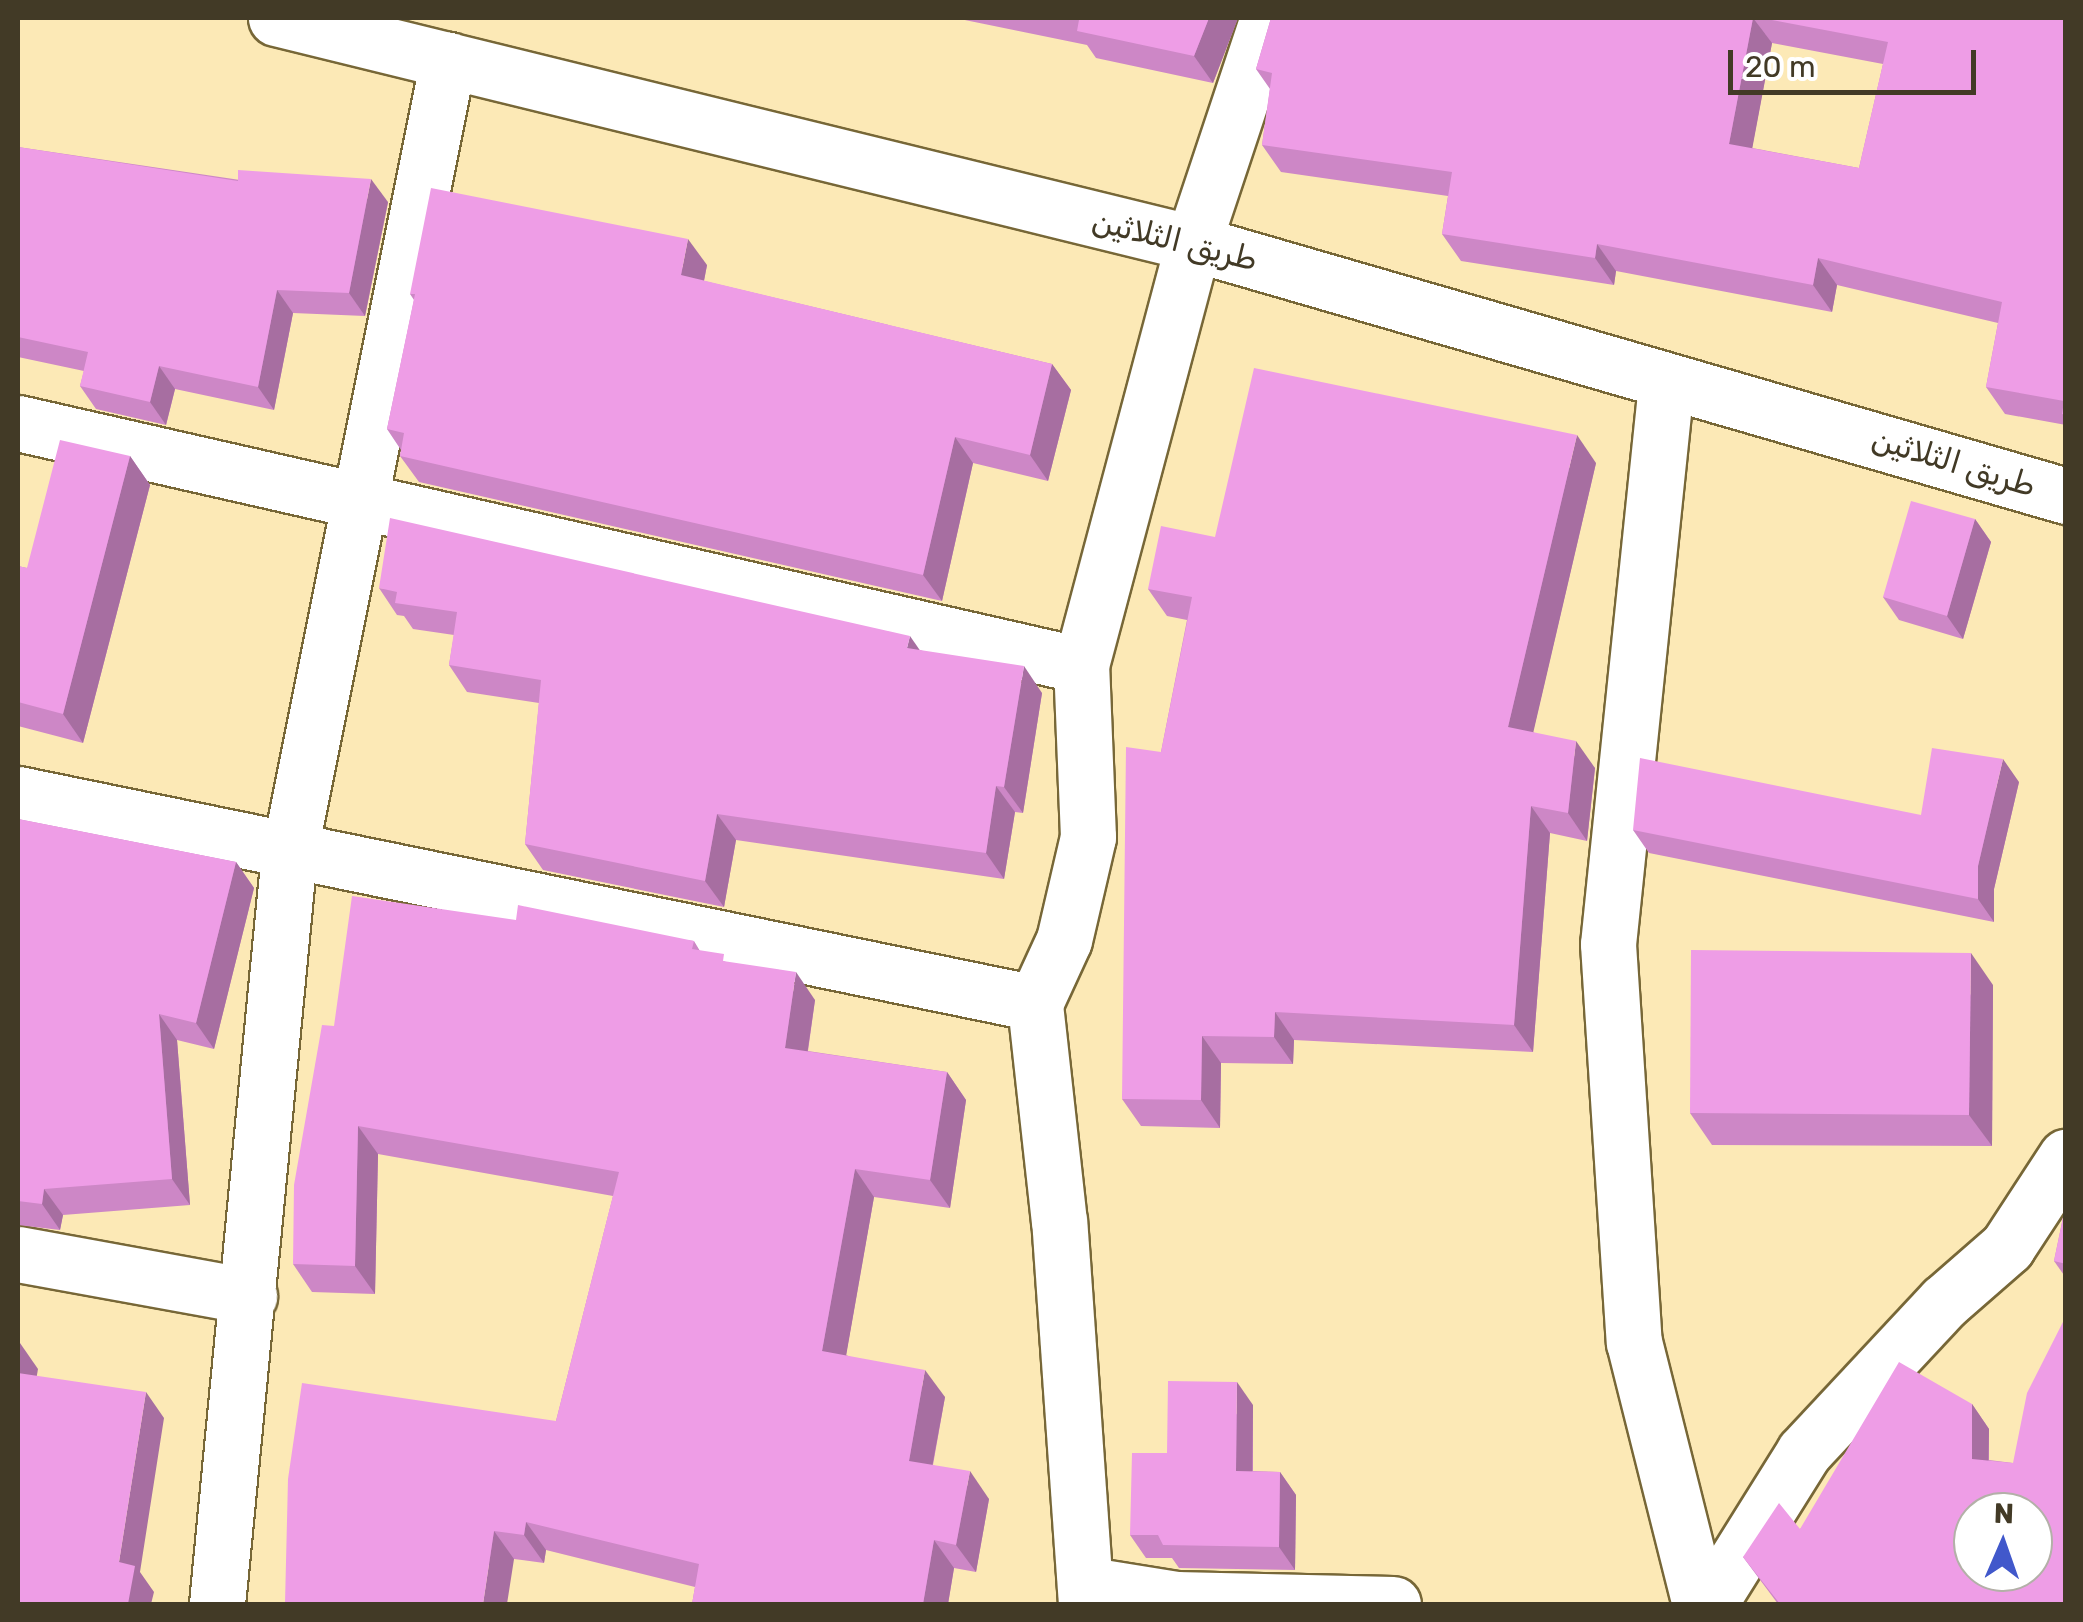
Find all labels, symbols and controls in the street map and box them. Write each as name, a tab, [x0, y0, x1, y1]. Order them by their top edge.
scale bar	[1733, 30, 1980, 92]
text: 20 m	[1745, 49, 1816, 85]
street label: طريق الثلاثين	[1088, 201, 1262, 279]
street label: طريق الثلاثين	[1868, 419, 2040, 505]
north arrow	[1953, 1492, 2053, 1592]
text: N	[1993, 1497, 2015, 1530]

